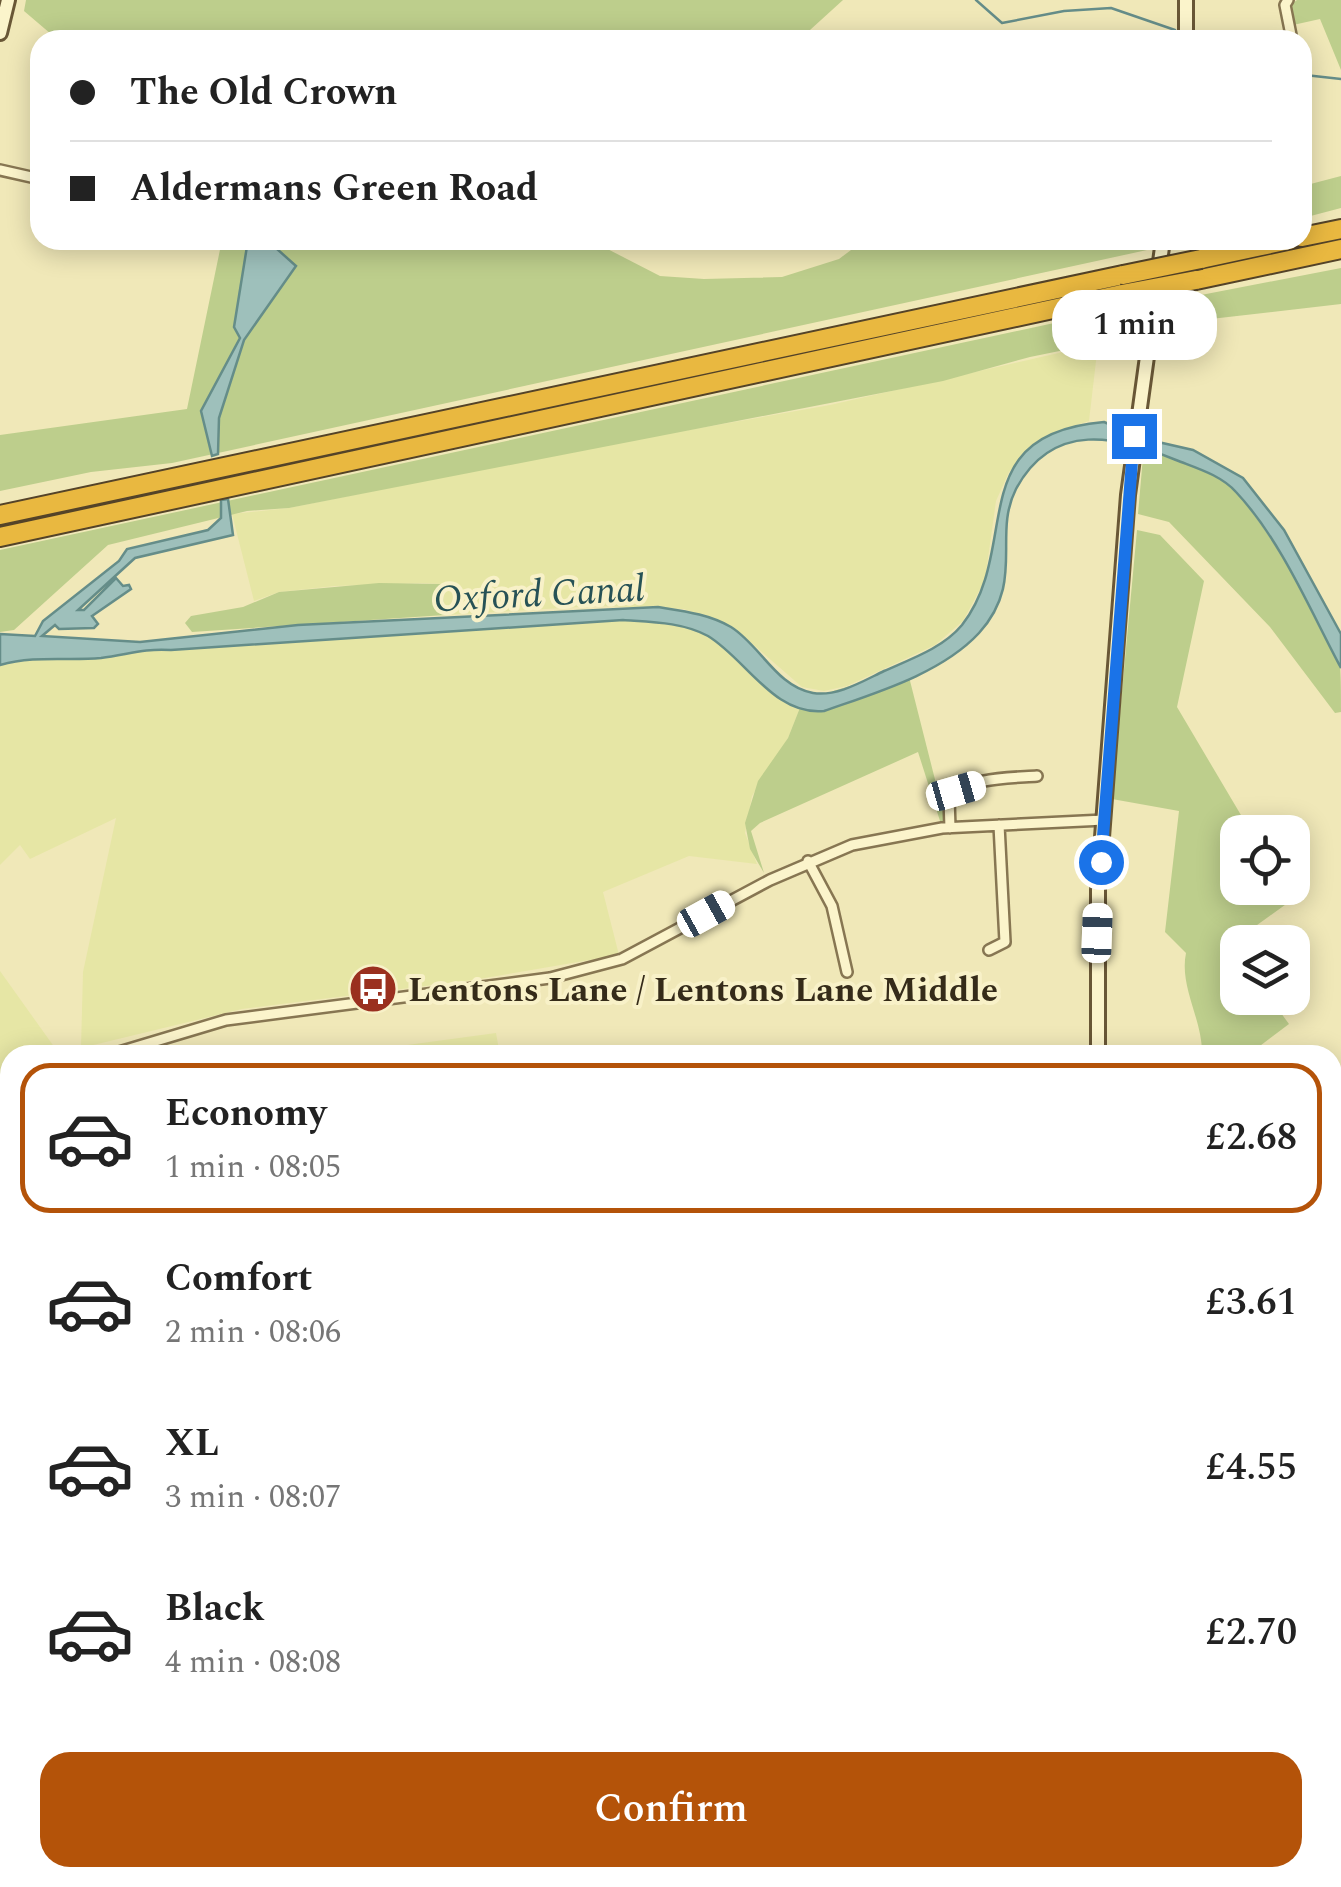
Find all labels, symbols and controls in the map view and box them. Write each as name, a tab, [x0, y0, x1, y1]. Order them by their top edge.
text: The Old Crown	[130, 64, 398, 122]
text: Aldermans Green Road	[130, 160, 538, 218]
callout: 1 min	[1052, 291, 1216, 361]
text: 1 min	[1093, 300, 1176, 349]
route end	[1112, 414, 1157, 459]
water label: Oxford Canal	[432, 560, 646, 629]
car	[923, 768, 989, 814]
map controls	[1220, 815, 1310, 1015]
button: locate	[1220, 815, 1310, 905]
route start	[1079, 840, 1124, 885]
car	[672, 886, 740, 942]
car	[1081, 902, 1113, 964]
button: layers	[1220, 925, 1310, 1015]
bus stop icon: Lentons Lane / Lentons Lane Middle	[347, 963, 399, 1015]
place label: Lentons Lane / Lentons Lane Middle	[408, 964, 998, 1017]
text: Economy	[165, 1085, 326, 1143]
icon: car	[45, 1093, 135, 1183]
text: £2.68	[1206, 1109, 1297, 1167]
text: 1 min · 08:05	[165, 1143, 341, 1192]
text: Comfort	[165, 1250, 312, 1308]
icon: car	[45, 1258, 135, 1348]
text: £3.61	[1206, 1274, 1297, 1332]
text: 2 min · 08:06	[165, 1308, 341, 1357]
text: XL	[165, 1415, 219, 1473]
icon: car	[45, 1423, 135, 1513]
text: £4.55	[1206, 1439, 1297, 1497]
text: 3 min · 08:07	[165, 1473, 341, 1522]
text: Black	[165, 1580, 265, 1638]
icon: car	[45, 1588, 135, 1678]
text: £2.70	[1206, 1604, 1297, 1662]
text: 4 min · 08:08	[165, 1638, 341, 1687]
button: Confirm	[40, 1752, 1302, 1867]

